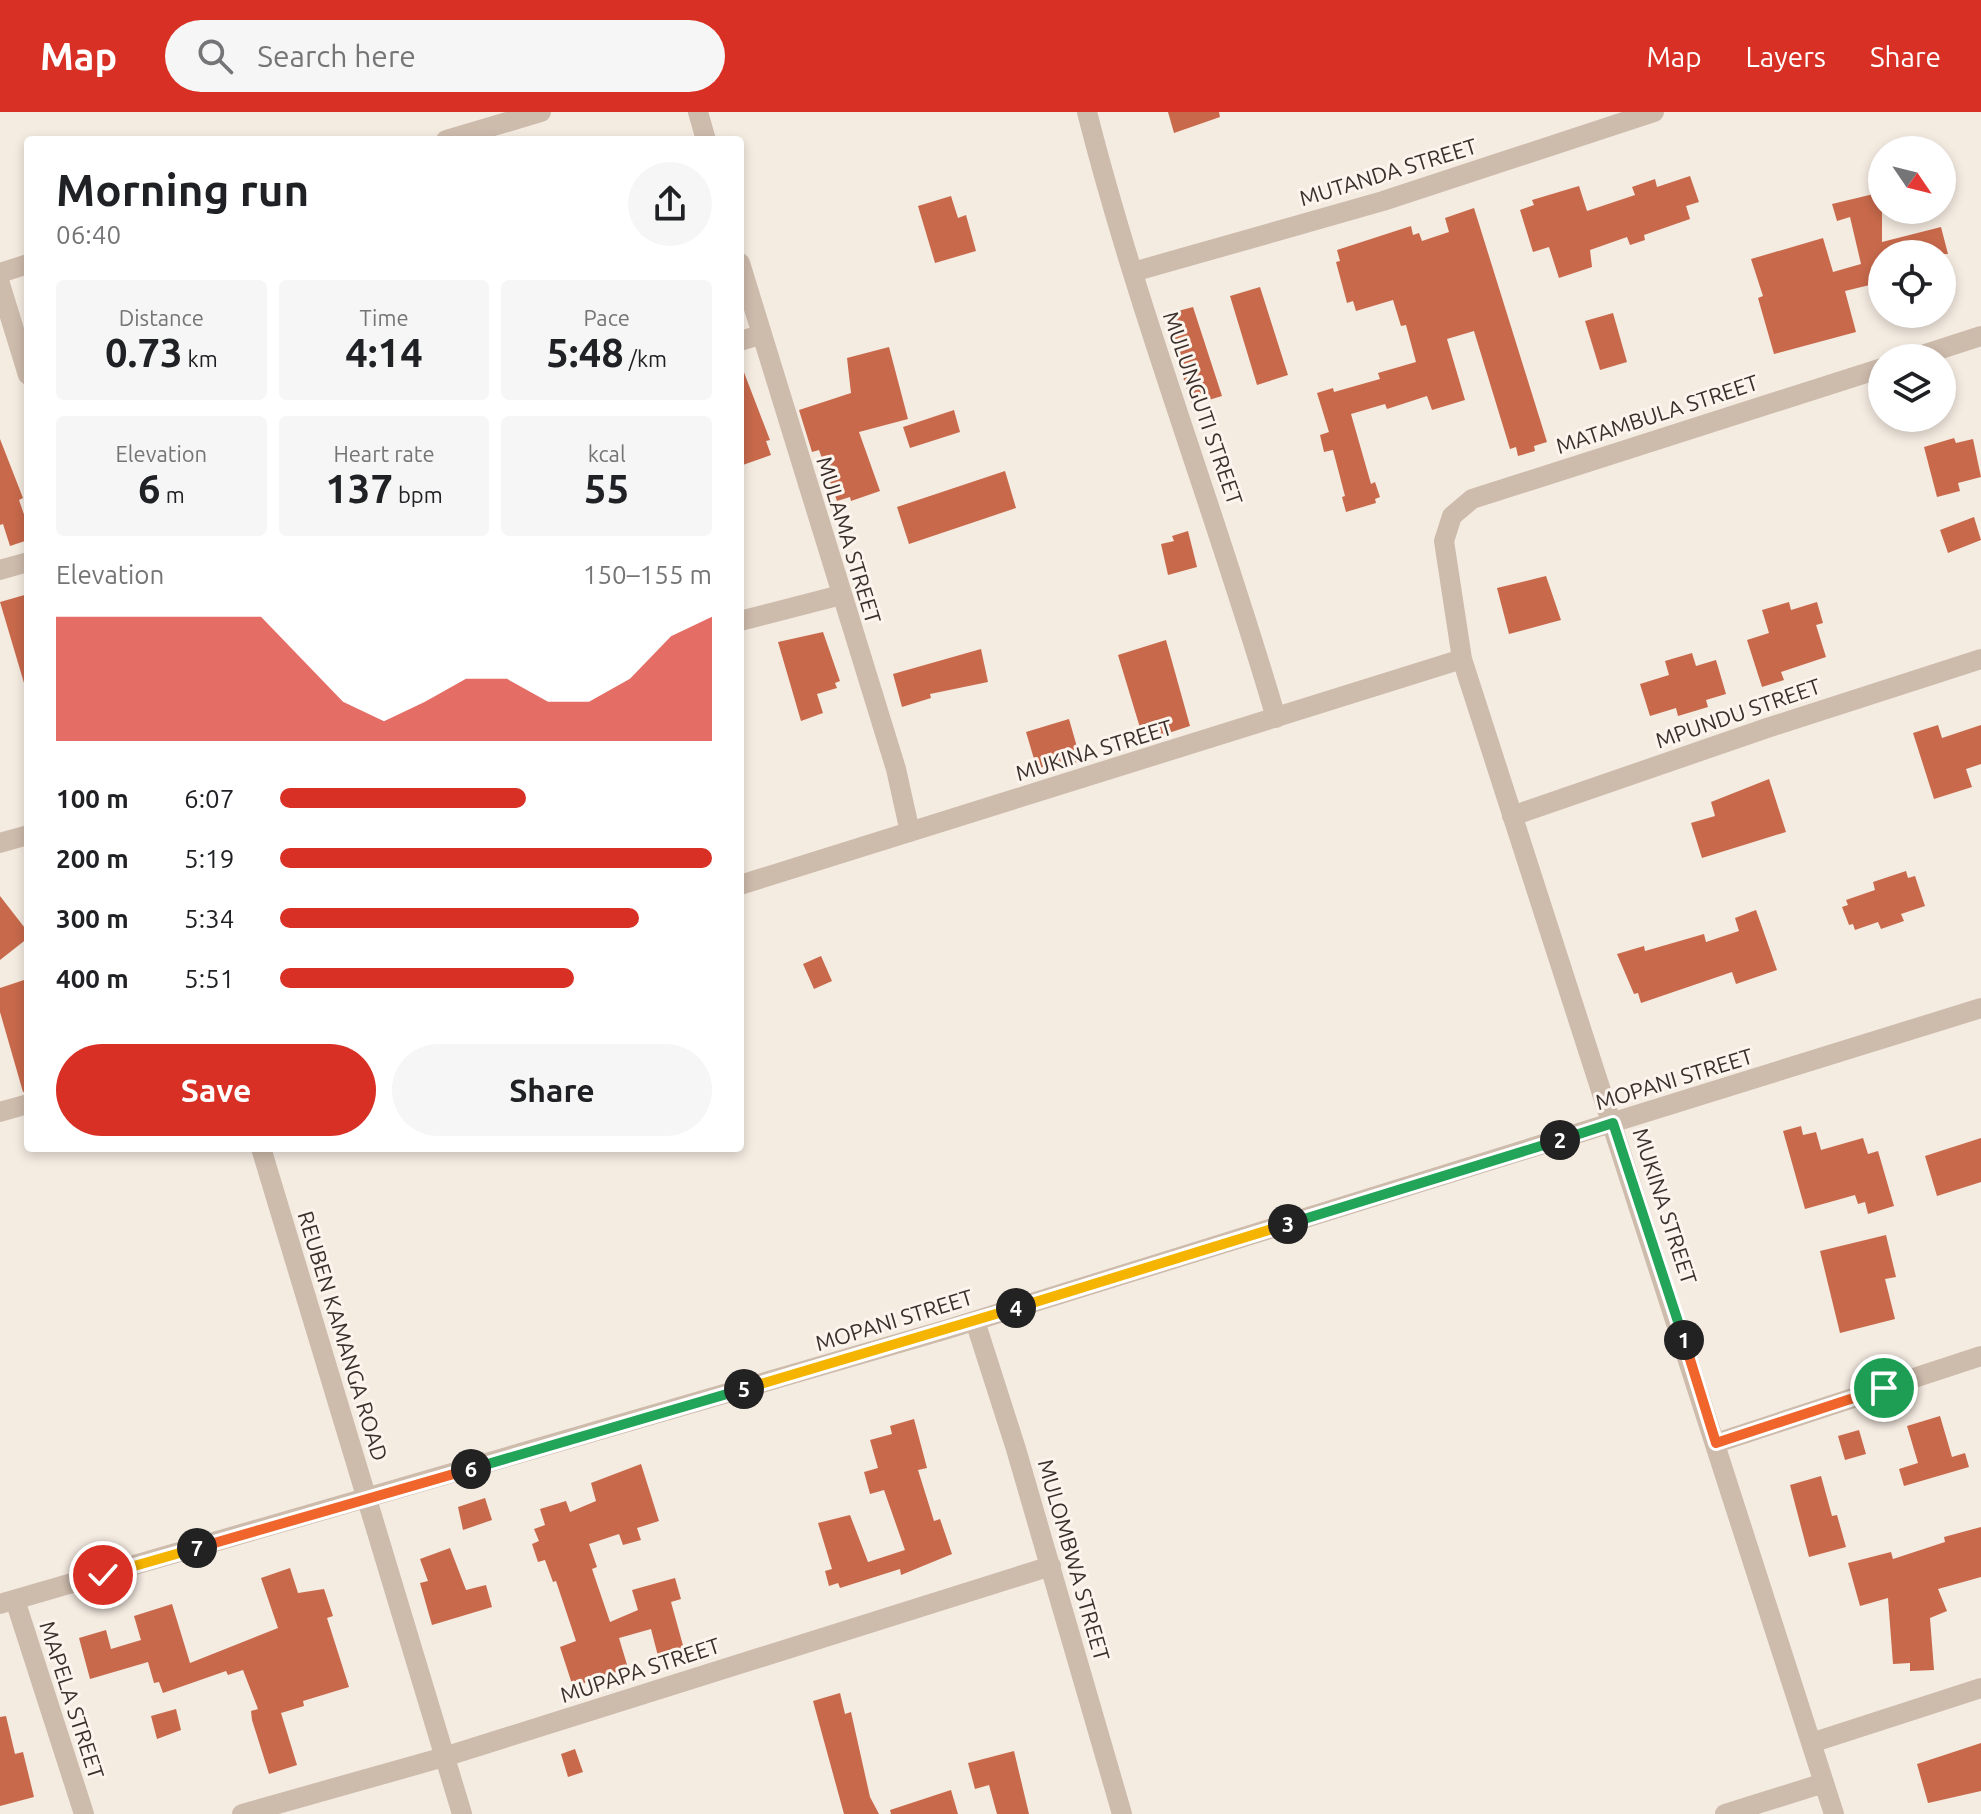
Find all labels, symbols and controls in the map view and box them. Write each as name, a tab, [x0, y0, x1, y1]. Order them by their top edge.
search box	[165, 20, 725, 92]
icon: search	[193, 34, 237, 78]
text: Map	[40, 35, 117, 77]
text: Search here	[257, 39, 416, 73]
text: Map	[1646, 41, 1702, 72]
text: Layers	[1746, 41, 1826, 72]
text: Share	[1870, 41, 1941, 72]
street label: MUTANDA STREET	[1296, 133, 1480, 210]
north arrow	[1868, 136, 1956, 224]
map controls	[1868, 136, 1956, 432]
button: share	[628, 162, 712, 246]
text: Morning run	[56, 165, 309, 214]
text: 06:40	[56, 220, 121, 249]
button: locate	[1868, 240, 1956, 328]
text: Distance	[119, 305, 204, 330]
text: Time	[359, 305, 409, 330]
text: Pace	[583, 305, 630, 330]
street label: MULUNGUTI STREET	[1159, 308, 1248, 508]
text: 0.73	[105, 330, 183, 375]
text: 4:14	[345, 330, 423, 375]
text: 5:48	[546, 330, 624, 375]
button: layers	[1868, 344, 1956, 432]
text: km	[183, 346, 218, 371]
text: /km	[624, 346, 667, 371]
street label: MATAMBULA STREET	[1553, 369, 1761, 458]
text: Elevation	[115, 441, 207, 466]
text: Heart rate	[333, 441, 435, 466]
text: kcal	[588, 441, 626, 466]
street label: MULAMA STREET	[812, 453, 887, 626]
text: 6	[138, 466, 161, 511]
text: 137	[325, 466, 393, 511]
text: 55	[584, 466, 629, 511]
text: m	[161, 482, 185, 507]
text: bpm	[393, 482, 443, 507]
text: Elevation	[56, 560, 164, 589]
text: 150–155 m	[583, 560, 712, 589]
street label: MPUNDU STREET	[1652, 673, 1824, 753]
street label: MUKINA STREET	[1012, 714, 1175, 785]
text: 100 m	[56, 784, 129, 813]
text: 6:07	[184, 784, 234, 813]
text: 200 m	[56, 844, 129, 873]
text: 5:19	[184, 844, 234, 873]
text: 300 m	[56, 904, 129, 933]
text: 5:34	[184, 904, 234, 933]
text: 400 m	[56, 964, 129, 993]
text: 5:51	[184, 964, 234, 993]
street label: MOPANI STREET	[1592, 1043, 1756, 1114]
button: Save	[56, 1044, 376, 1136]
button: Share	[392, 1044, 712, 1136]
pin: 2	[1540, 1120, 1580, 1160]
street label: MUKINA STREET	[1628, 1125, 1702, 1287]
text: 2	[1554, 1127, 1566, 1152]
pin: 3	[1268, 1204, 1308, 1244]
street label: REUBEN KAMANGA ROAD	[294, 1208, 393, 1464]
text: 3	[1282, 1211, 1294, 1236]
street label: MOPANI STREET	[812, 1284, 976, 1355]
pin: 4	[996, 1288, 1036, 1328]
text: 4	[1010, 1295, 1022, 1320]
pin: 1	[1664, 1320, 1704, 1360]
text: 1	[1678, 1327, 1690, 1352]
pin	[1850, 1354, 1918, 1422]
icon: arrive	[1862, 1366, 1906, 1410]
pin: 5	[724, 1369, 764, 1409]
text: 5	[738, 1376, 750, 1401]
pin: 6	[451, 1449, 491, 1489]
text: 6	[465, 1456, 477, 1481]
street label: MULOMBWA STREET	[1034, 1456, 1115, 1664]
pin: 7	[177, 1528, 217, 1568]
text: 7	[191, 1535, 203, 1560]
pin	[69, 1541, 137, 1609]
icon: check	[81, 1553, 125, 1597]
street label: MAPELA STREET	[35, 1618, 110, 1782]
street label: MUPAPA STREET	[557, 1632, 723, 1707]

